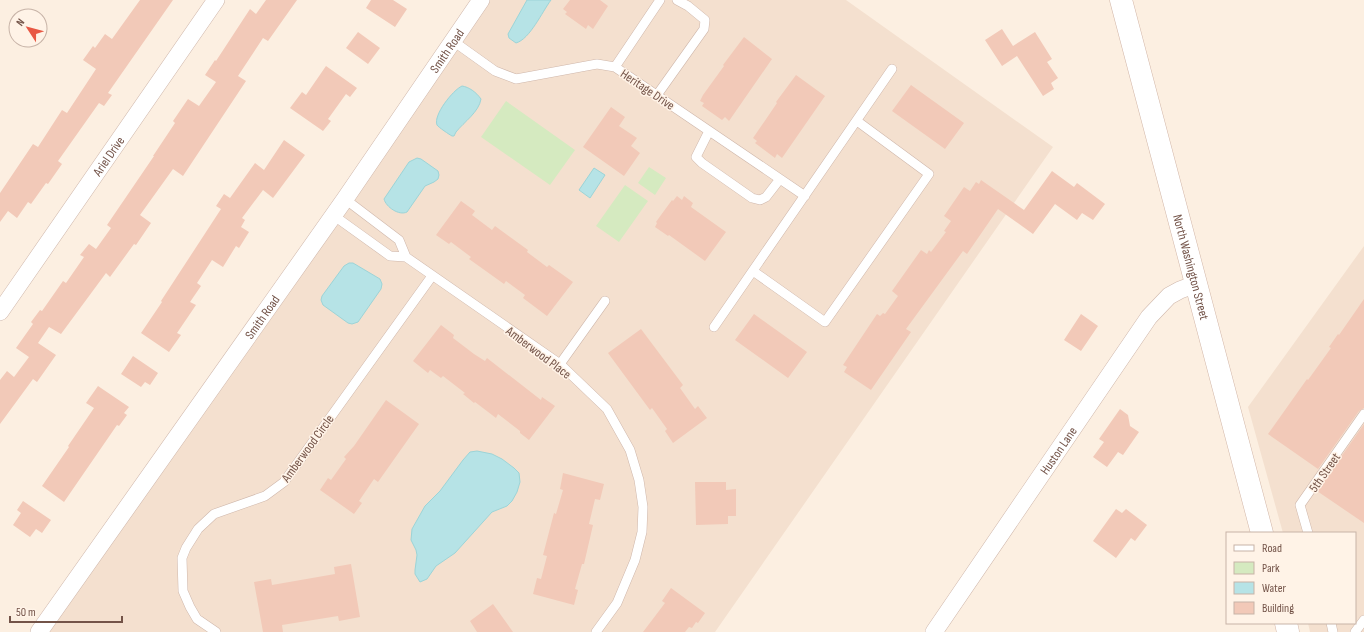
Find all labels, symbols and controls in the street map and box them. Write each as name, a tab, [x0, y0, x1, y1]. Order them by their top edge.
north arrow	[8, 8, 48, 48]
text: N	[13, 16, 27, 29]
street label: Smith Road	[427, 26, 468, 76]
street label: Heritage Drive	[617, 66, 678, 114]
street label: Ariel Drive	[89, 134, 128, 180]
street label: North Washington Street	[1169, 213, 1212, 322]
street label: Smith Road	[242, 292, 283, 342]
street label: Amberwood Place	[502, 322, 574, 383]
street label: Amberwood Circle	[277, 412, 338, 486]
street label: Huston Lane	[1037, 424, 1081, 478]
street label: 5th Street	[1306, 450, 1344, 495]
legend	[1226, 532, 1356, 624]
text: Road	[1262, 541, 1282, 556]
text: Park	[1262, 561, 1280, 576]
text: Water	[1262, 581, 1286, 596]
scale bar	[10, 598, 122, 624]
text: Building	[1262, 601, 1294, 616]
text: 50 m	[16, 605, 36, 620]

